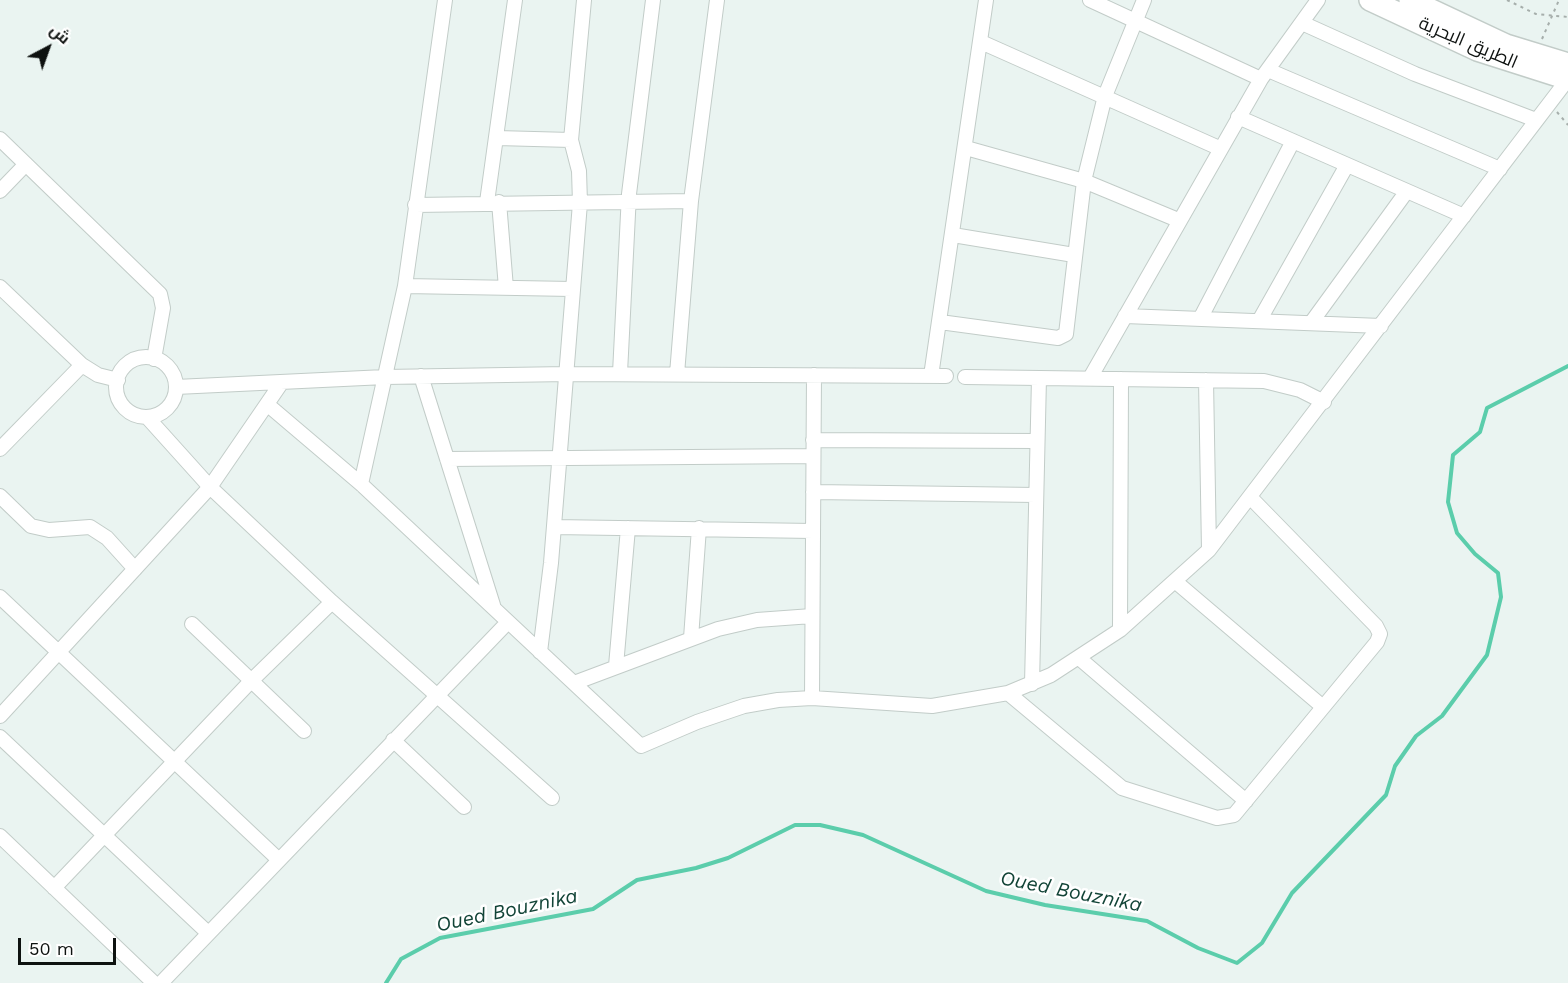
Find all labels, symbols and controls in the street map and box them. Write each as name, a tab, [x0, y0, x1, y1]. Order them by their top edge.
street label: الطريق البحرية	[1415, 13, 1521, 73]
north arrow	[18, 18, 78, 78]
text: ش	[46, 20, 74, 48]
water label: Oued Bouznika	[998, 866, 1144, 918]
water label: Oued Bouznika	[434, 884, 580, 938]
scale bar	[21, 926, 118, 964]
text: 50 m	[29, 938, 74, 959]

